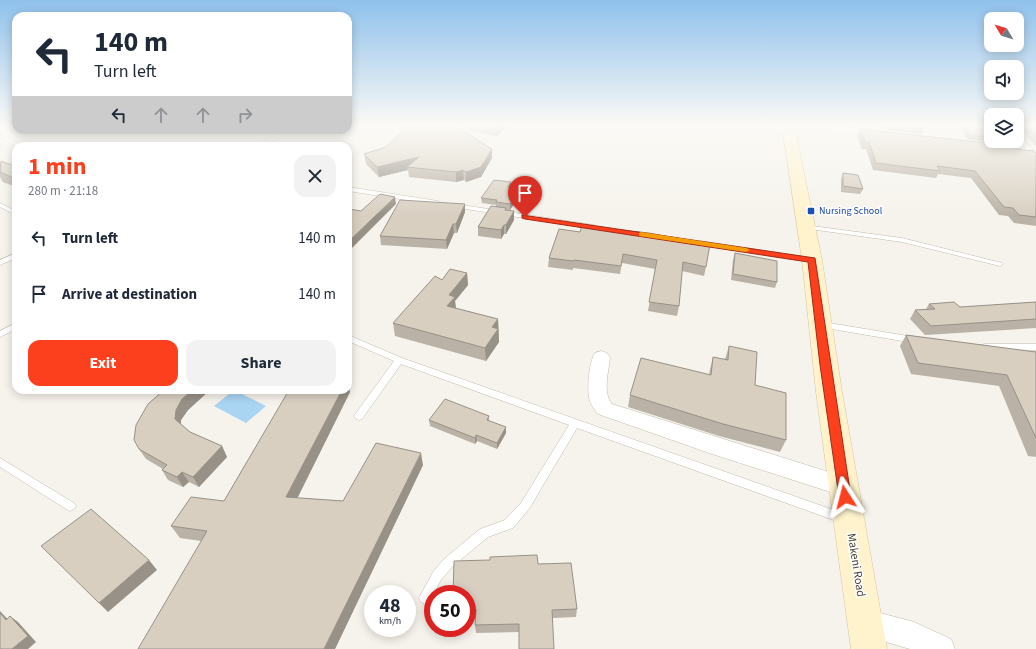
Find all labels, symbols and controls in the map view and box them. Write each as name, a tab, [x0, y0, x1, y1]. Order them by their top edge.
north arrow	[984, 12, 1024, 52]
map controls	[984, 12, 1024, 148]
text: 140 m	[94, 22, 168, 62]
icon: left	[28, 28, 80, 80]
text: Turn left	[94, 59, 156, 84]
button: sound	[984, 60, 1024, 100]
icon: left	[108, 104, 130, 126]
icon: ahead	[150, 104, 172, 126]
icon: ahead	[192, 104, 214, 126]
icon: right	[234, 104, 256, 126]
button: layers	[984, 108, 1024, 148]
text: 1 min	[28, 149, 86, 184]
button: close	[294, 155, 336, 197]
pin	[508, 176, 542, 217]
text: 280 m · 21:18	[28, 182, 98, 200]
icon: arrive	[514, 182, 536, 204]
place label: Nursing School	[819, 204, 883, 218]
marker: Nursing School	[806, 206, 816, 216]
icon: left	[28, 227, 50, 249]
text: Turn left	[62, 228, 118, 249]
text: 140 m	[298, 228, 336, 249]
icon: arrive	[28, 283, 50, 305]
text: Arrive at destination	[62, 284, 197, 305]
text: 140 m	[298, 284, 336, 305]
button: Exit	[28, 340, 178, 386]
button: Share	[186, 340, 336, 386]
position arrow	[824, 476, 866, 518]
street label: Makeni Road	[843, 532, 869, 598]
speed limit sign: 50	[424, 585, 476, 637]
text: 48	[379, 592, 401, 620]
text: km/h	[379, 614, 401, 628]

